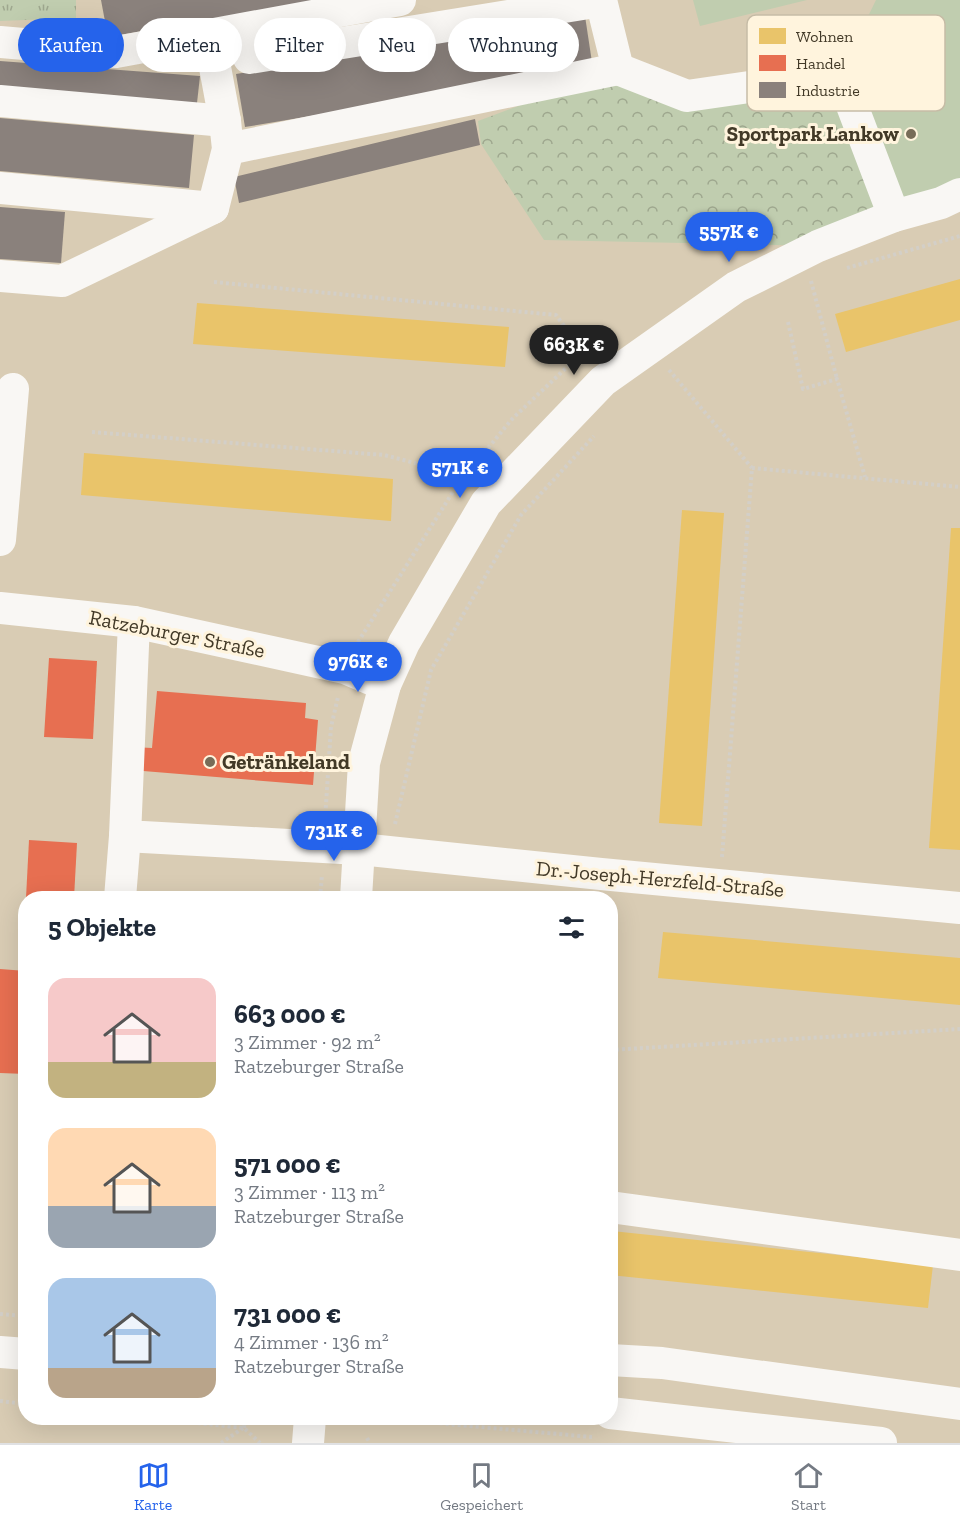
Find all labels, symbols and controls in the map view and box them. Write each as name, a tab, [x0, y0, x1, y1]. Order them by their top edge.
legend	[747, 15, 945, 111]
chip: Kaufen	[18, 18, 124, 72]
chip: Mieten	[136, 18, 242, 72]
chip: Filter	[254, 18, 346, 72]
chip: Neu	[358, 18, 436, 72]
chip: Wohnung	[448, 18, 579, 72]
text: Wohnen	[796, 27, 854, 46]
text: Handel	[796, 54, 845, 73]
text: Industrie	[796, 81, 860, 100]
place label: Sportpark Lankow	[726, 121, 899, 146]
marker: Sportpark Lankow	[904, 127, 918, 141]
pin: 557K €	[680, 212, 778, 263]
text: 557K €	[699, 219, 759, 243]
pin: 663K €	[525, 325, 623, 376]
text: 663K €	[543, 332, 605, 356]
pin: 571K €	[411, 448, 509, 499]
text: 571K €	[431, 455, 489, 479]
street label: Ratzeburger Straße	[87, 604, 267, 663]
pin: 976K €	[309, 642, 407, 693]
text: 976K €	[328, 649, 388, 673]
place label: Getränkeland	[222, 749, 350, 774]
marker: Getränkeland	[203, 755, 217, 769]
pin: 731K €	[285, 811, 383, 862]
text: 731K €	[305, 818, 363, 842]
street label: Dr.-Joseph-Herzfeld-Straße	[535, 855, 785, 902]
text: 5 Objekte	[48, 911, 156, 943]
icon: filters	[555, 911, 588, 944]
text: 663 000 €	[234, 998, 346, 1030]
icon: home	[96, 1002, 168, 1074]
text: 3 Zimmer · 92 m²	[234, 1030, 381, 1054]
text: Ratzeburger Straße	[234, 1054, 404, 1078]
text: 571 000 €	[234, 1148, 341, 1180]
icon: home	[96, 1152, 168, 1224]
text: 3 Zimmer · 113 m²	[234, 1180, 385, 1204]
text: Ratzeburger Straße	[234, 1204, 404, 1228]
text: 731 000 €	[234, 1298, 341, 1330]
icon: home	[96, 1302, 168, 1374]
text: 4 Zimmer · 136 m²	[234, 1330, 389, 1354]
text: Ratzeburger Straße	[234, 1354, 404, 1378]
tab: Karte	[134, 1459, 172, 1514]
tab: Gespeichert	[440, 1459, 523, 1514]
tab: Start	[791, 1459, 826, 1514]

